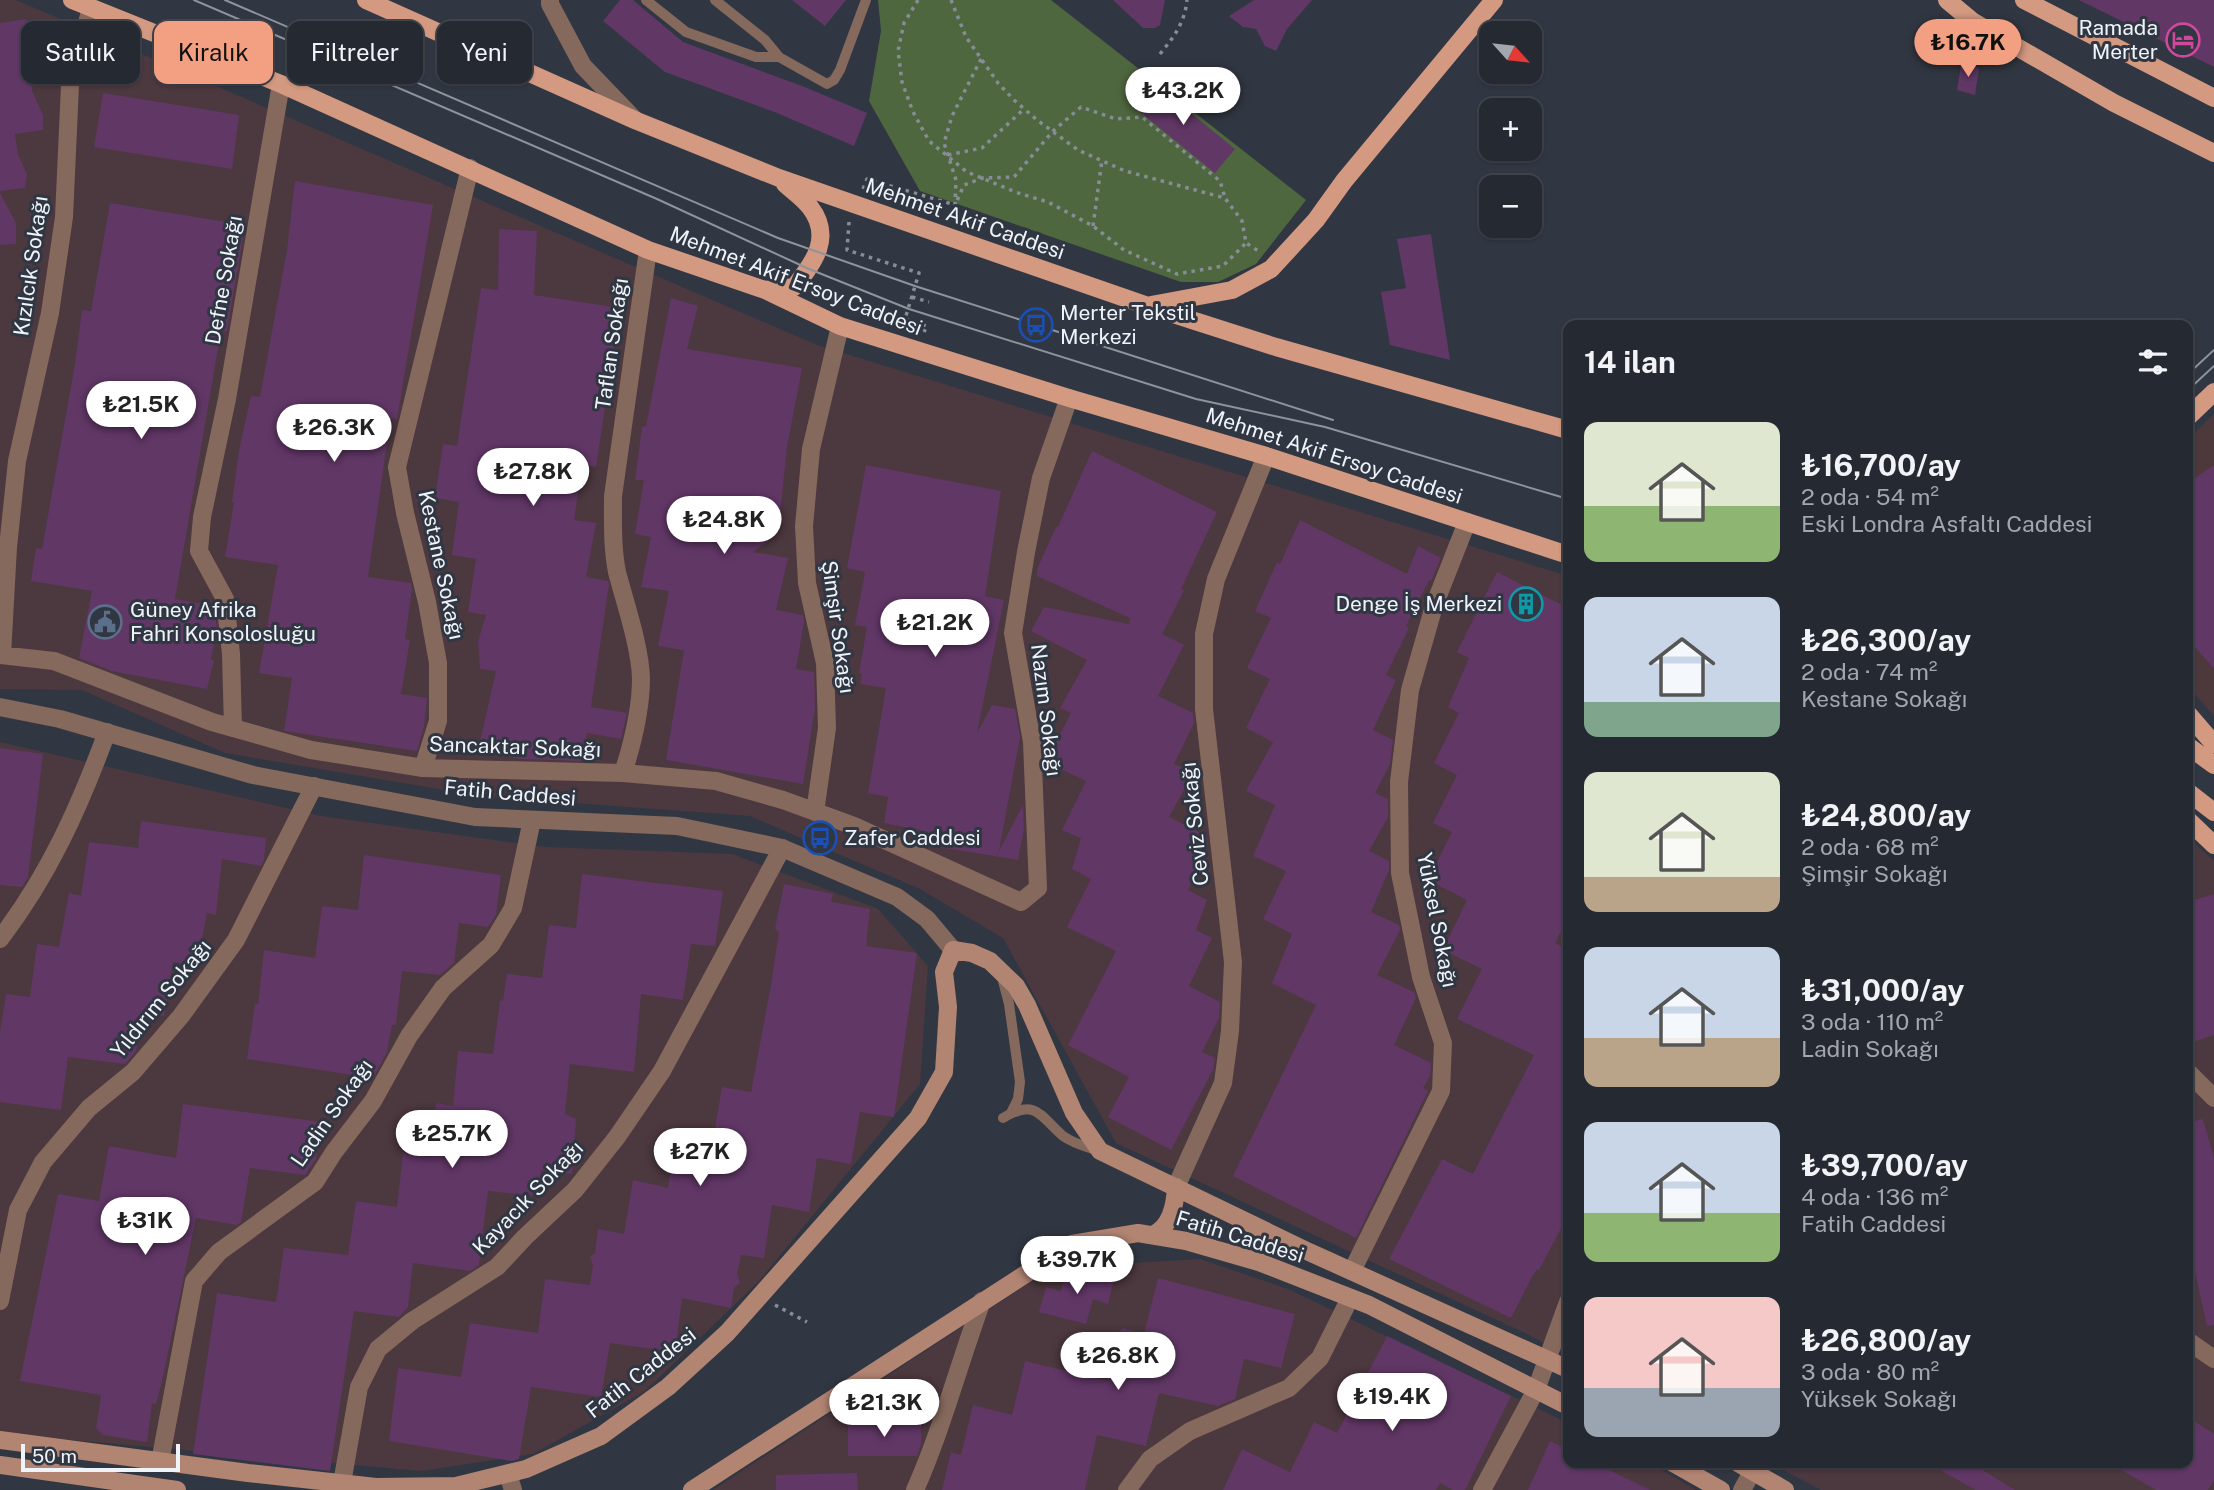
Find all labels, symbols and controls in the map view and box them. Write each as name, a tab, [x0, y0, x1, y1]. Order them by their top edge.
place label: Ramada Merter	[2079, 15, 2158, 64]
pin: ₺16.7K	[1911, 20, 2025, 79]
chip: Satılık	[21, 21, 140, 84]
chip: Kiralık	[154, 21, 273, 84]
chip: Filtreler	[287, 21, 423, 84]
chip: Yeni	[437, 21, 532, 84]
north arrow	[1479, 21, 1542, 84]
map controls	[1479, 21, 1542, 238]
hotel icon: Ramada Merter	[2164, 21, 2202, 59]
text: ₺16.7K	[1930, 28, 2006, 55]
pin: ₺43.2K	[1126, 68, 1240, 127]
text: ₺43.2K	[1141, 76, 1225, 103]
button: +	[1479, 98, 1542, 161]
street label: Mehmet Akif Caddesi	[862, 173, 1068, 264]
button: −	[1479, 175, 1542, 238]
street label: Kızılcık Sokağı	[8, 194, 53, 338]
street label: Defne Sokağı	[200, 213, 247, 346]
street label: Mehmet Akif Ersoy Caddesi	[666, 221, 926, 340]
street label: Taflan Sokağı	[590, 276, 633, 412]
place label: Merter Tekstil Merkezi	[1060, 300, 1196, 349]
bus stop icon: Merter Tekstil Merkezi	[1017, 306, 1055, 344]
icon: filters	[2134, 343, 2172, 381]
text: 14 ilan	[1584, 344, 1676, 380]
pin: ₺21.5K	[84, 382, 198, 441]
text: ₺21.5K	[102, 390, 180, 417]
street label: Mehmet Akif Ersoy Caddesi	[1203, 402, 1466, 509]
pin: ₺26.3K	[277, 405, 391, 464]
text: ₺26.3K	[293, 413, 375, 440]
text: ₺16,700/ay	[1801, 447, 1961, 483]
pin: ₺27.8K	[476, 448, 590, 508]
icon: home	[1640, 450, 1724, 534]
text: ₺27.8K	[493, 457, 573, 484]
text: 2 oda · 54 m²	[1801, 483, 1939, 510]
street label: Kestane Sokağı	[413, 488, 470, 642]
pin: ₺24.8K	[667, 496, 781, 556]
text: ₺24.8K	[683, 505, 765, 532]
text: Eski Londra Asfaltı Caddesi	[1801, 510, 2092, 537]
street label: Şimşir Sokağı	[817, 559, 860, 695]
building icon: Denge İş Merkezi	[1507, 585, 1545, 623]
place label: Denge İş Merkezi	[1336, 591, 1502, 616]
place label: Güney Afrika Fahri Konsolosluğu	[130, 597, 316, 646]
pin: ₺21.2K	[878, 600, 992, 659]
public building icon: Güney Afrika Fahri Konsolosluğu	[86, 603, 124, 641]
text: ₺21.2K	[896, 608, 974, 635]
text: ₺26,300/ay	[1801, 622, 1971, 658]
icon: home	[1640, 625, 1724, 709]
street label: Nazım Sokağı	[1026, 642, 1067, 778]
text: 2 oda · 74 m²	[1801, 658, 1937, 685]
text: Kestane Sokağı	[1801, 685, 1967, 712]
street label: Sancaktar Sokağı	[428, 731, 602, 762]
street label: Ceviz Sokağı	[1176, 761, 1213, 887]
street label: Fatih Caddesi	[443, 774, 577, 811]
text: ₺24,800/ay	[1801, 797, 1971, 833]
icon: home	[1640, 800, 1724, 884]
bus stop icon: Zafer Caddesi	[801, 819, 839, 857]
place label: Zafer Caddesi	[844, 825, 981, 850]
text: 2 oda · 68 m²	[1801, 833, 1939, 860]
street label: Yüksel Sokağı	[1412, 850, 1463, 989]
text: Şimşir Sokağı	[1801, 860, 1947, 887]
street label: Yıldırım Sokağı	[105, 934, 216, 1063]
text: ₺31,000/ay	[1801, 972, 1964, 1008]
icon: home	[1640, 975, 1724, 1059]
text: 3 oda · 110 m²	[1801, 1008, 1943, 1035]
text: Ladin Sokağı	[1801, 1035, 1939, 1062]
street label: Ladin Sokağı	[285, 1054, 378, 1171]
pin: ₺25.7K	[395, 1110, 509, 1170]
text: ₺25.7K	[412, 1119, 492, 1146]
pin: ₺27K	[659, 1128, 741, 1188]
street label: Kayacık Sokağı	[467, 1136, 588, 1260]
text: ₺27K	[670, 1137, 730, 1164]
text: ₺39,700/ay	[1801, 1147, 1968, 1183]
icon: home	[1640, 1150, 1724, 1234]
text: 4 oda · 136 m²	[1801, 1183, 1948, 1210]
pin: ₺31K	[104, 1198, 186, 1257]
street label: Fatih Caddesi	[1173, 1205, 1307, 1268]
text: ₺31K	[117, 1206, 173, 1233]
text: Fatih Caddesi	[1801, 1210, 1946, 1237]
pin: ₺39.7K	[1020, 1236, 1134, 1296]
text: ₺39.7K	[1037, 1245, 1117, 1272]
street label: Fatih Caddesi	[581, 1322, 701, 1423]
text: ₺26,800/ay	[1801, 1322, 1971, 1358]
icon: home	[1640, 1325, 1724, 1409]
pin: ₺26.8K	[1061, 1332, 1175, 1392]
text: ₺26.8K	[1077, 1341, 1160, 1368]
text: 3 oda · 80 m²	[1801, 1358, 1939, 1385]
pin: ₺19.4K	[1335, 1374, 1449, 1433]
pin: ₺21.3K	[827, 1380, 941, 1439]
text: ₺19.4K	[1353, 1382, 1431, 1409]
text: Yüksek Sokağı	[1801, 1385, 1957, 1412]
text: ₺21.3K	[845, 1388, 923, 1415]
scale bar	[21, 1441, 180, 1473]
text: 50 m	[32, 1445, 77, 1467]

